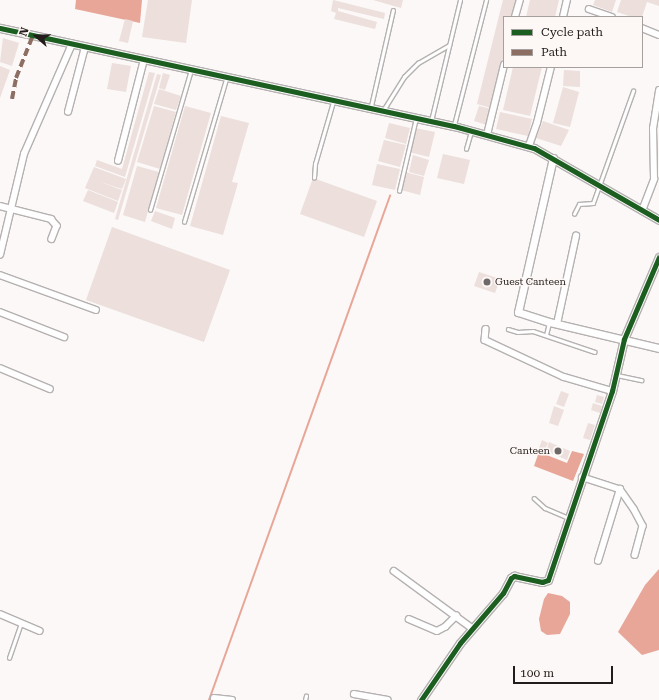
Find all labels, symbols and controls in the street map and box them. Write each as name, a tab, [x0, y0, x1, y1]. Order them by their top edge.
north arrow	[16, 16, 56, 56]
legend	[503, 16, 643, 68]
text: Cycle path	[541, 25, 603, 39]
text: N	[17, 26, 32, 38]
text: Path	[541, 45, 567, 59]
place label: Guest Canteen	[495, 276, 566, 288]
marker: Guest Canteen	[482, 277, 492, 287]
place label: Canteen	[510, 445, 550, 457]
marker: Canteen	[553, 446, 563, 456]
scale bar	[515, 658, 615, 684]
text: 100 m	[520, 666, 554, 680]

